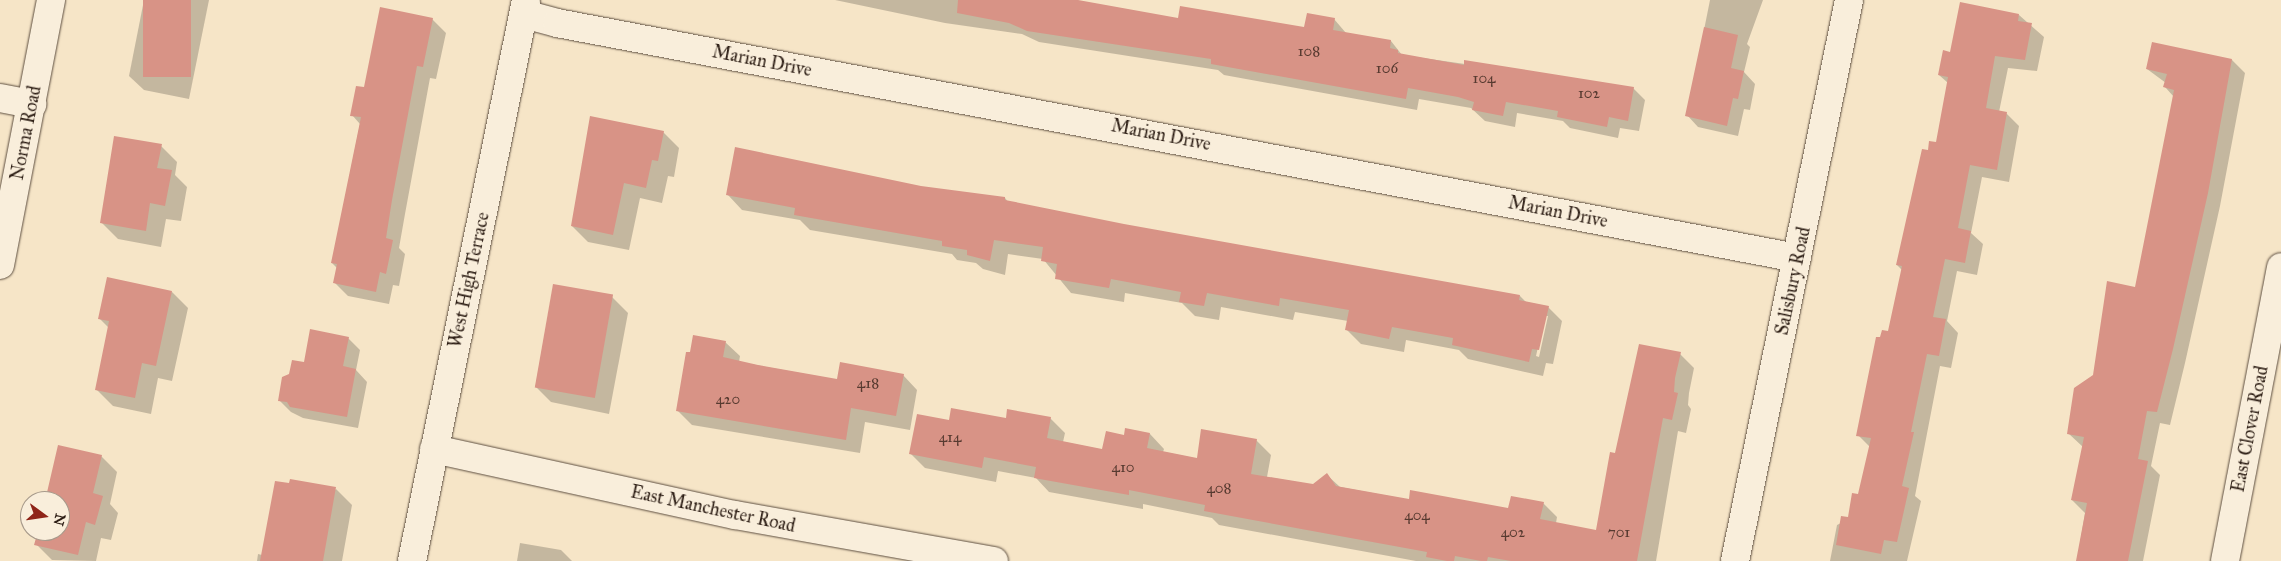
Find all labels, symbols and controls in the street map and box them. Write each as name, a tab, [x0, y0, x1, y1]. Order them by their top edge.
street label: Marian Drive	[711, 41, 813, 81]
house number: 108	[1298, 43, 1320, 61]
house number: 106	[1376, 60, 1398, 78]
house number: 104	[1473, 70, 1495, 88]
street label: Norma Road	[6, 84, 46, 182]
house number: 102	[1578, 85, 1600, 103]
street label: Marian Drive	[1110, 115, 1212, 155]
street label: Marian Drive	[1507, 192, 1609, 232]
street label: West High Terrace	[444, 210, 494, 350]
street label: Salisbury Road	[1771, 225, 1815, 337]
street label: East Clover Road	[2227, 364, 2273, 494]
house number: 418	[857, 375, 879, 393]
house number: 420	[716, 391, 740, 409]
house number: 414	[939, 429, 961, 447]
house number: 410	[1112, 459, 1134, 477]
house number: 408	[1206, 480, 1232, 498]
street label: East Manchester Road	[629, 481, 797, 537]
north arrow	[20, 491, 70, 541]
house number: 404	[1404, 507, 1430, 525]
text: N	[49, 512, 69, 527]
house number: 402	[1501, 524, 1525, 542]
house number: 701	[1608, 524, 1630, 542]

